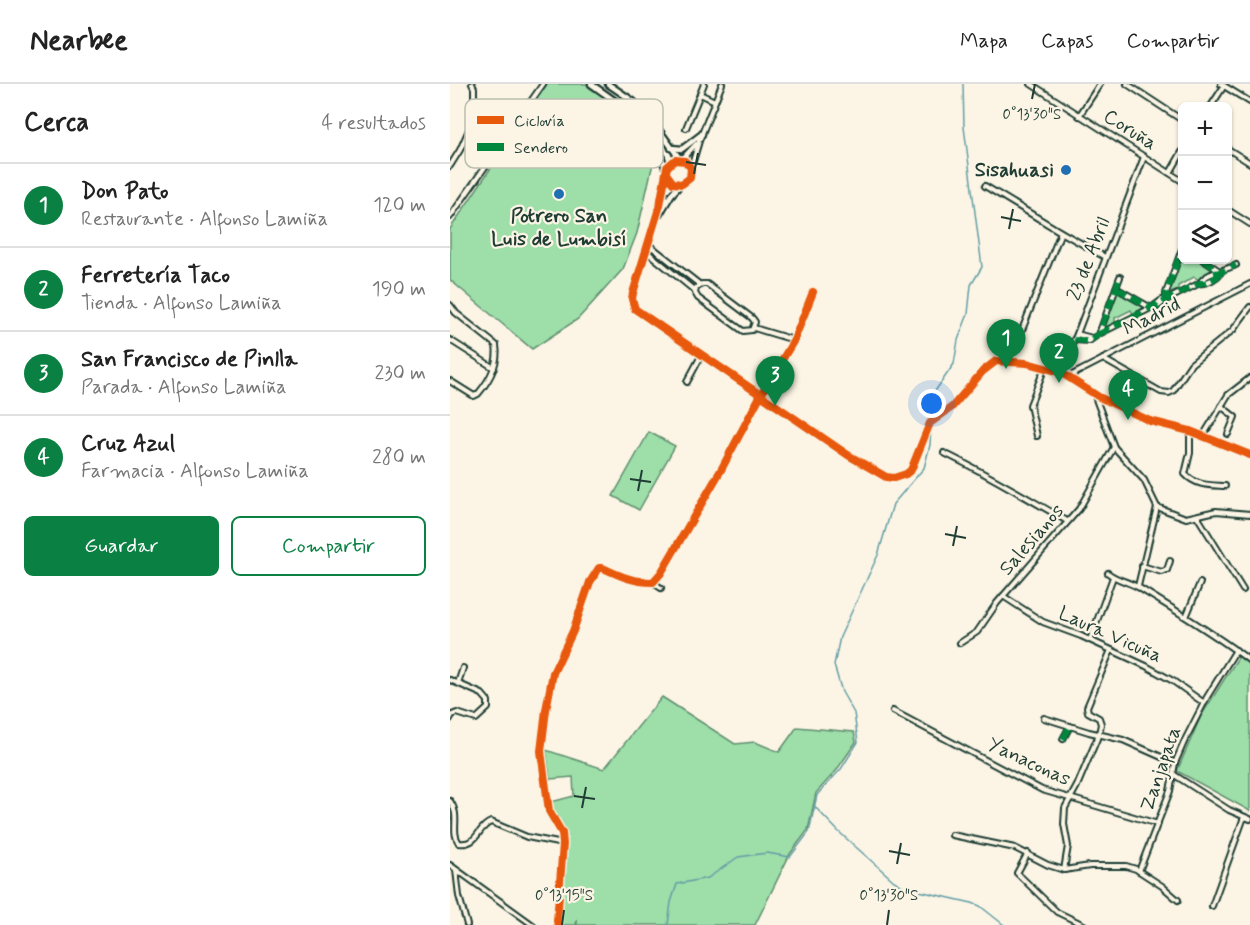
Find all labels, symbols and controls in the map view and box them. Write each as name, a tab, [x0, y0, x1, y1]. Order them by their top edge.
text: Nearbee	[30, 23, 128, 60]
text: Mapa	[960, 27, 1008, 55]
text: Capas	[1041, 27, 1094, 55]
text: Compartir	[1127, 27, 1220, 55]
legend	[465, 99, 663, 168]
map controls	[1178, 102, 1232, 264]
button: +	[1178, 102, 1232, 156]
street label: Coruña	[1098, 103, 1162, 157]
text: 0°13'30"S	[1003, 105, 1061, 125]
text: Cerca	[24, 106, 89, 140]
text: 4 resultados	[322, 110, 426, 137]
text: Ciclovía	[514, 111, 565, 132]
text: Sendero	[514, 138, 568, 159]
button: −	[1178, 156, 1232, 210]
place label: Sisahuasi	[975, 157, 1054, 184]
marker: Sisahuasi	[1059, 163, 1073, 177]
text: Don Pato	[81, 178, 168, 206]
marker: Potrero San Luis de Lumbisí	[552, 187, 566, 201]
text: 1	[39, 192, 48, 219]
text: 120 m	[373, 192, 426, 219]
place label: Potrero San Luis de Lumbisí	[491, 203, 627, 253]
text: Restaurante · Alfonso Lamiña	[81, 206, 328, 233]
button: layers	[1178, 210, 1232, 264]
street label: 23 de Abril	[1061, 213, 1117, 305]
text: Ferretería Taco	[81, 262, 230, 290]
text: 2	[39, 276, 48, 303]
text: 190 m	[372, 276, 426, 303]
text: Tienda · Alfonso Lamiña	[81, 290, 282, 317]
street label: Madrid	[1119, 291, 1185, 343]
pin: 1	[986, 320, 1026, 369]
pin: 2	[1040, 334, 1078, 383]
text: San Francisco de Pinlla	[81, 346, 298, 374]
pin: 3	[756, 356, 794, 406]
text: 3	[39, 360, 48, 387]
text: 230 m	[374, 360, 426, 387]
pin: 4	[1108, 370, 1148, 420]
text: Parada · Alfonso Lamiña	[81, 374, 287, 401]
your location	[917, 389, 946, 418]
text: Cruz Azul	[81, 430, 175, 458]
text: 4	[38, 444, 49, 471]
text: 280 m	[372, 444, 426, 471]
text: Farmacia · Alfonso Lamiña	[81, 458, 309, 485]
street label: Salesianos	[993, 498, 1071, 582]
button: Guardar	[24, 516, 219, 576]
button: Compartir	[231, 516, 426, 576]
street label: Laura Vicuña	[1054, 600, 1166, 670]
street label: Zanjapata	[1134, 723, 1188, 815]
street label: Yanaconas	[983, 731, 1075, 793]
text: 0°13'15"S	[535, 886, 593, 906]
text: 0°13'30"S	[860, 886, 918, 906]

